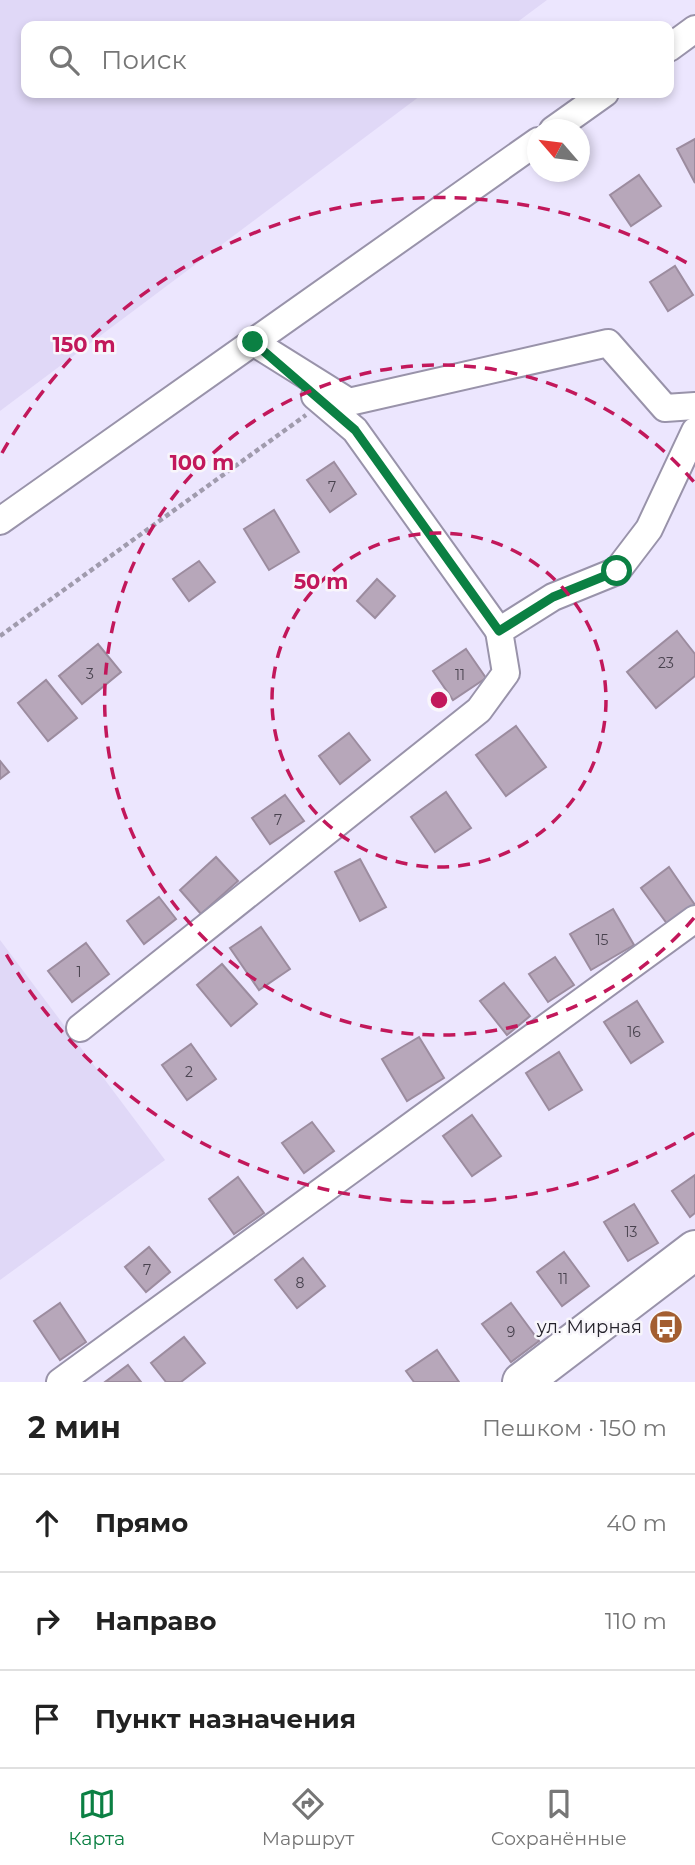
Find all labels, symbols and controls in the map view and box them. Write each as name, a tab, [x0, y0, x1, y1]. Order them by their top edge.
search box	[21, 21, 674, 98]
icon: search	[45, 41, 83, 79]
text: Поиск	[101, 44, 187, 76]
north arrow	[527, 119, 590, 182]
route end	[237, 326, 268, 357]
text: 150 m	[53, 332, 115, 357]
text: 100 m	[170, 450, 234, 475]
house number: 7	[328, 478, 336, 496]
route start	[601, 555, 632, 586]
text: 50 m	[294, 569, 348, 594]
house number: 23	[658, 654, 674, 672]
house number: 3	[86, 665, 94, 683]
house number: 11	[455, 666, 465, 684]
centre of rings	[427, 688, 451, 712]
house number: 7	[274, 811, 282, 829]
house number: 15	[596, 931, 609, 949]
house number: 1	[76, 963, 82, 981]
house number: 16	[627, 1023, 641, 1041]
house number: 2	[185, 1063, 193, 1081]
house number: 13	[625, 1223, 638, 1241]
house number: 7	[143, 1261, 151, 1279]
house number: 11	[558, 1270, 568, 1288]
house number: 8	[296, 1274, 305, 1292]
bus stop icon: ул. Мирная	[647, 1308, 685, 1346]
place label: ул. Мирная	[536, 1316, 642, 1338]
house number: 9	[507, 1323, 515, 1341]
text: 2 мин	[28, 1409, 121, 1446]
text: Пешком · 150 m	[482, 1414, 667, 1442]
icon: ahead	[28, 1504, 66, 1542]
text: Прямо	[95, 1507, 188, 1539]
text: 40 m	[606, 1509, 667, 1537]
icon: right	[28, 1602, 66, 1640]
text: Направо	[95, 1605, 216, 1637]
text: 110 m	[605, 1607, 667, 1635]
icon: arrive	[28, 1700, 66, 1738]
text: Пункт назначения	[95, 1703, 356, 1735]
tab: Карта	[68, 1785, 125, 1850]
tab: Маршрут	[262, 1785, 354, 1850]
tab: Сохранённые	[491, 1785, 627, 1850]

